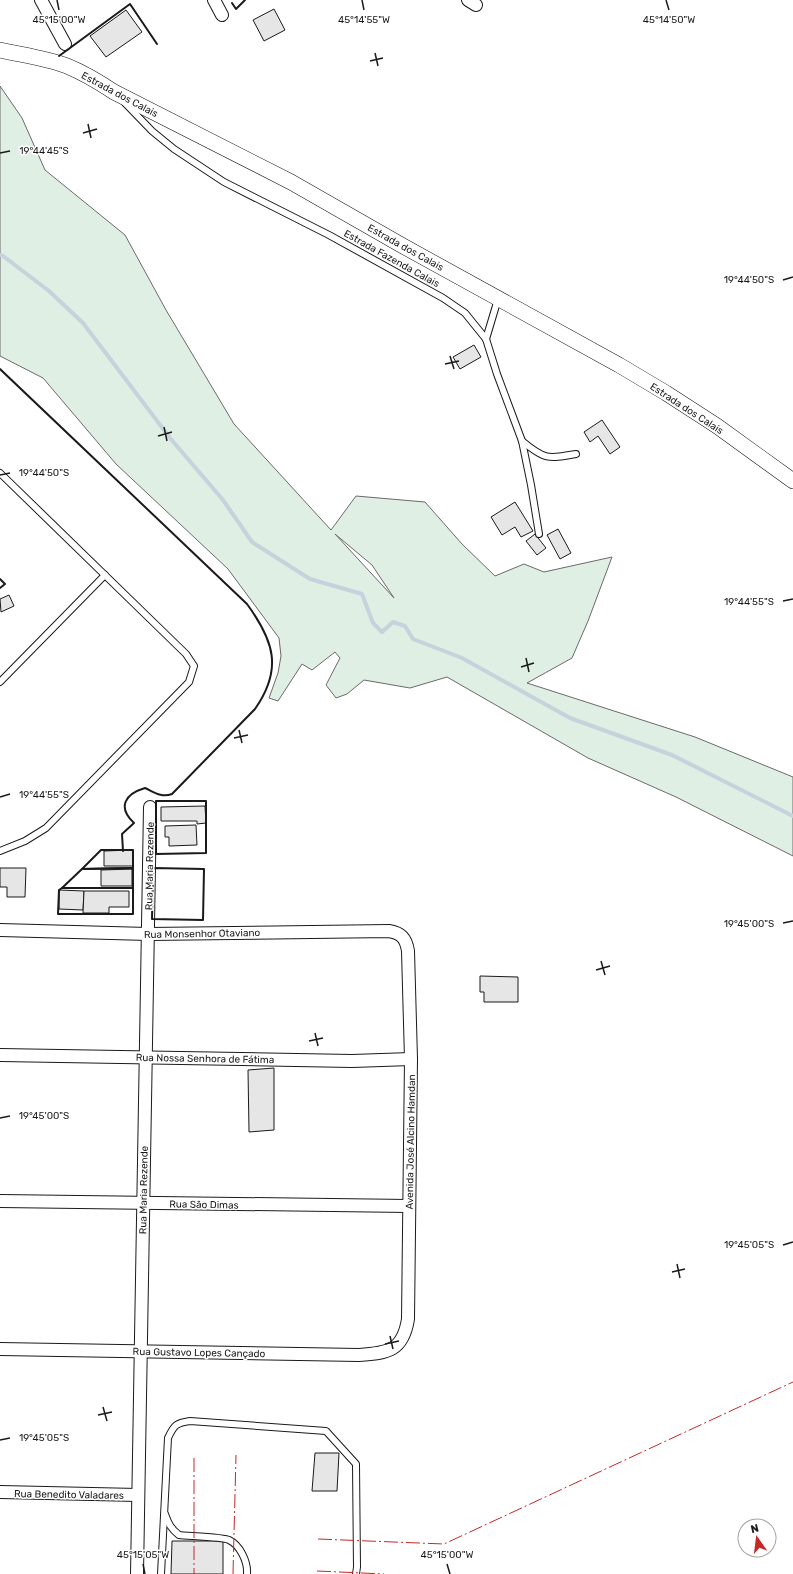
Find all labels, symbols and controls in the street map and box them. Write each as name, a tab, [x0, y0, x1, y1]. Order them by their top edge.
text: 45°15'00"W	[33, 14, 85, 26]
text: 45°14'55"W	[338, 14, 390, 26]
text: 45°14'50"W	[643, 14, 695, 26]
street label: Estrada dos Calais	[79, 70, 160, 120]
text: 19°44'45"S	[19, 145, 69, 157]
street label: Estrada dos Calais	[365, 222, 446, 274]
street label: Estrada Fazenda Calais	[342, 228, 441, 290]
text: 19°44'50"S	[724, 274, 774, 286]
street label: Estrada dos Calais	[647, 381, 725, 437]
text: 19°44'50"S	[19, 467, 69, 479]
text: 19°44'55"S	[724, 596, 774, 608]
text: 19°44'55"S	[19, 789, 69, 801]
street label: Rua Maria Rezende	[143, 821, 157, 910]
text: 19°45'00"S	[724, 918, 774, 930]
street label: Rua Monsenhor Otaviano	[144, 927, 261, 941]
street label: Rua Nossa Senhora de Fátima	[136, 1052, 274, 1066]
street label: Avenida José Alcino Hamdan	[404, 1074, 418, 1210]
text: 19°45'00"S	[19, 1110, 69, 1122]
street label: Rua Maria Rezende	[137, 1145, 151, 1234]
street label: Rua São Dimas	[169, 1198, 239, 1212]
text: 19°45'05"S	[724, 1239, 774, 1251]
street label: Rua Gustavo Lopes Cançado	[133, 1346, 266, 1360]
text: 19°45'05"S	[19, 1432, 69, 1444]
street label: Rua Benedito Valadares	[14, 1488, 124, 1502]
north arrow	[737, 1518, 777, 1558]
text: N	[749, 1521, 760, 1536]
text: 45°15'05"W	[117, 1549, 169, 1561]
text: 45°15'00"W	[421, 1549, 473, 1561]

